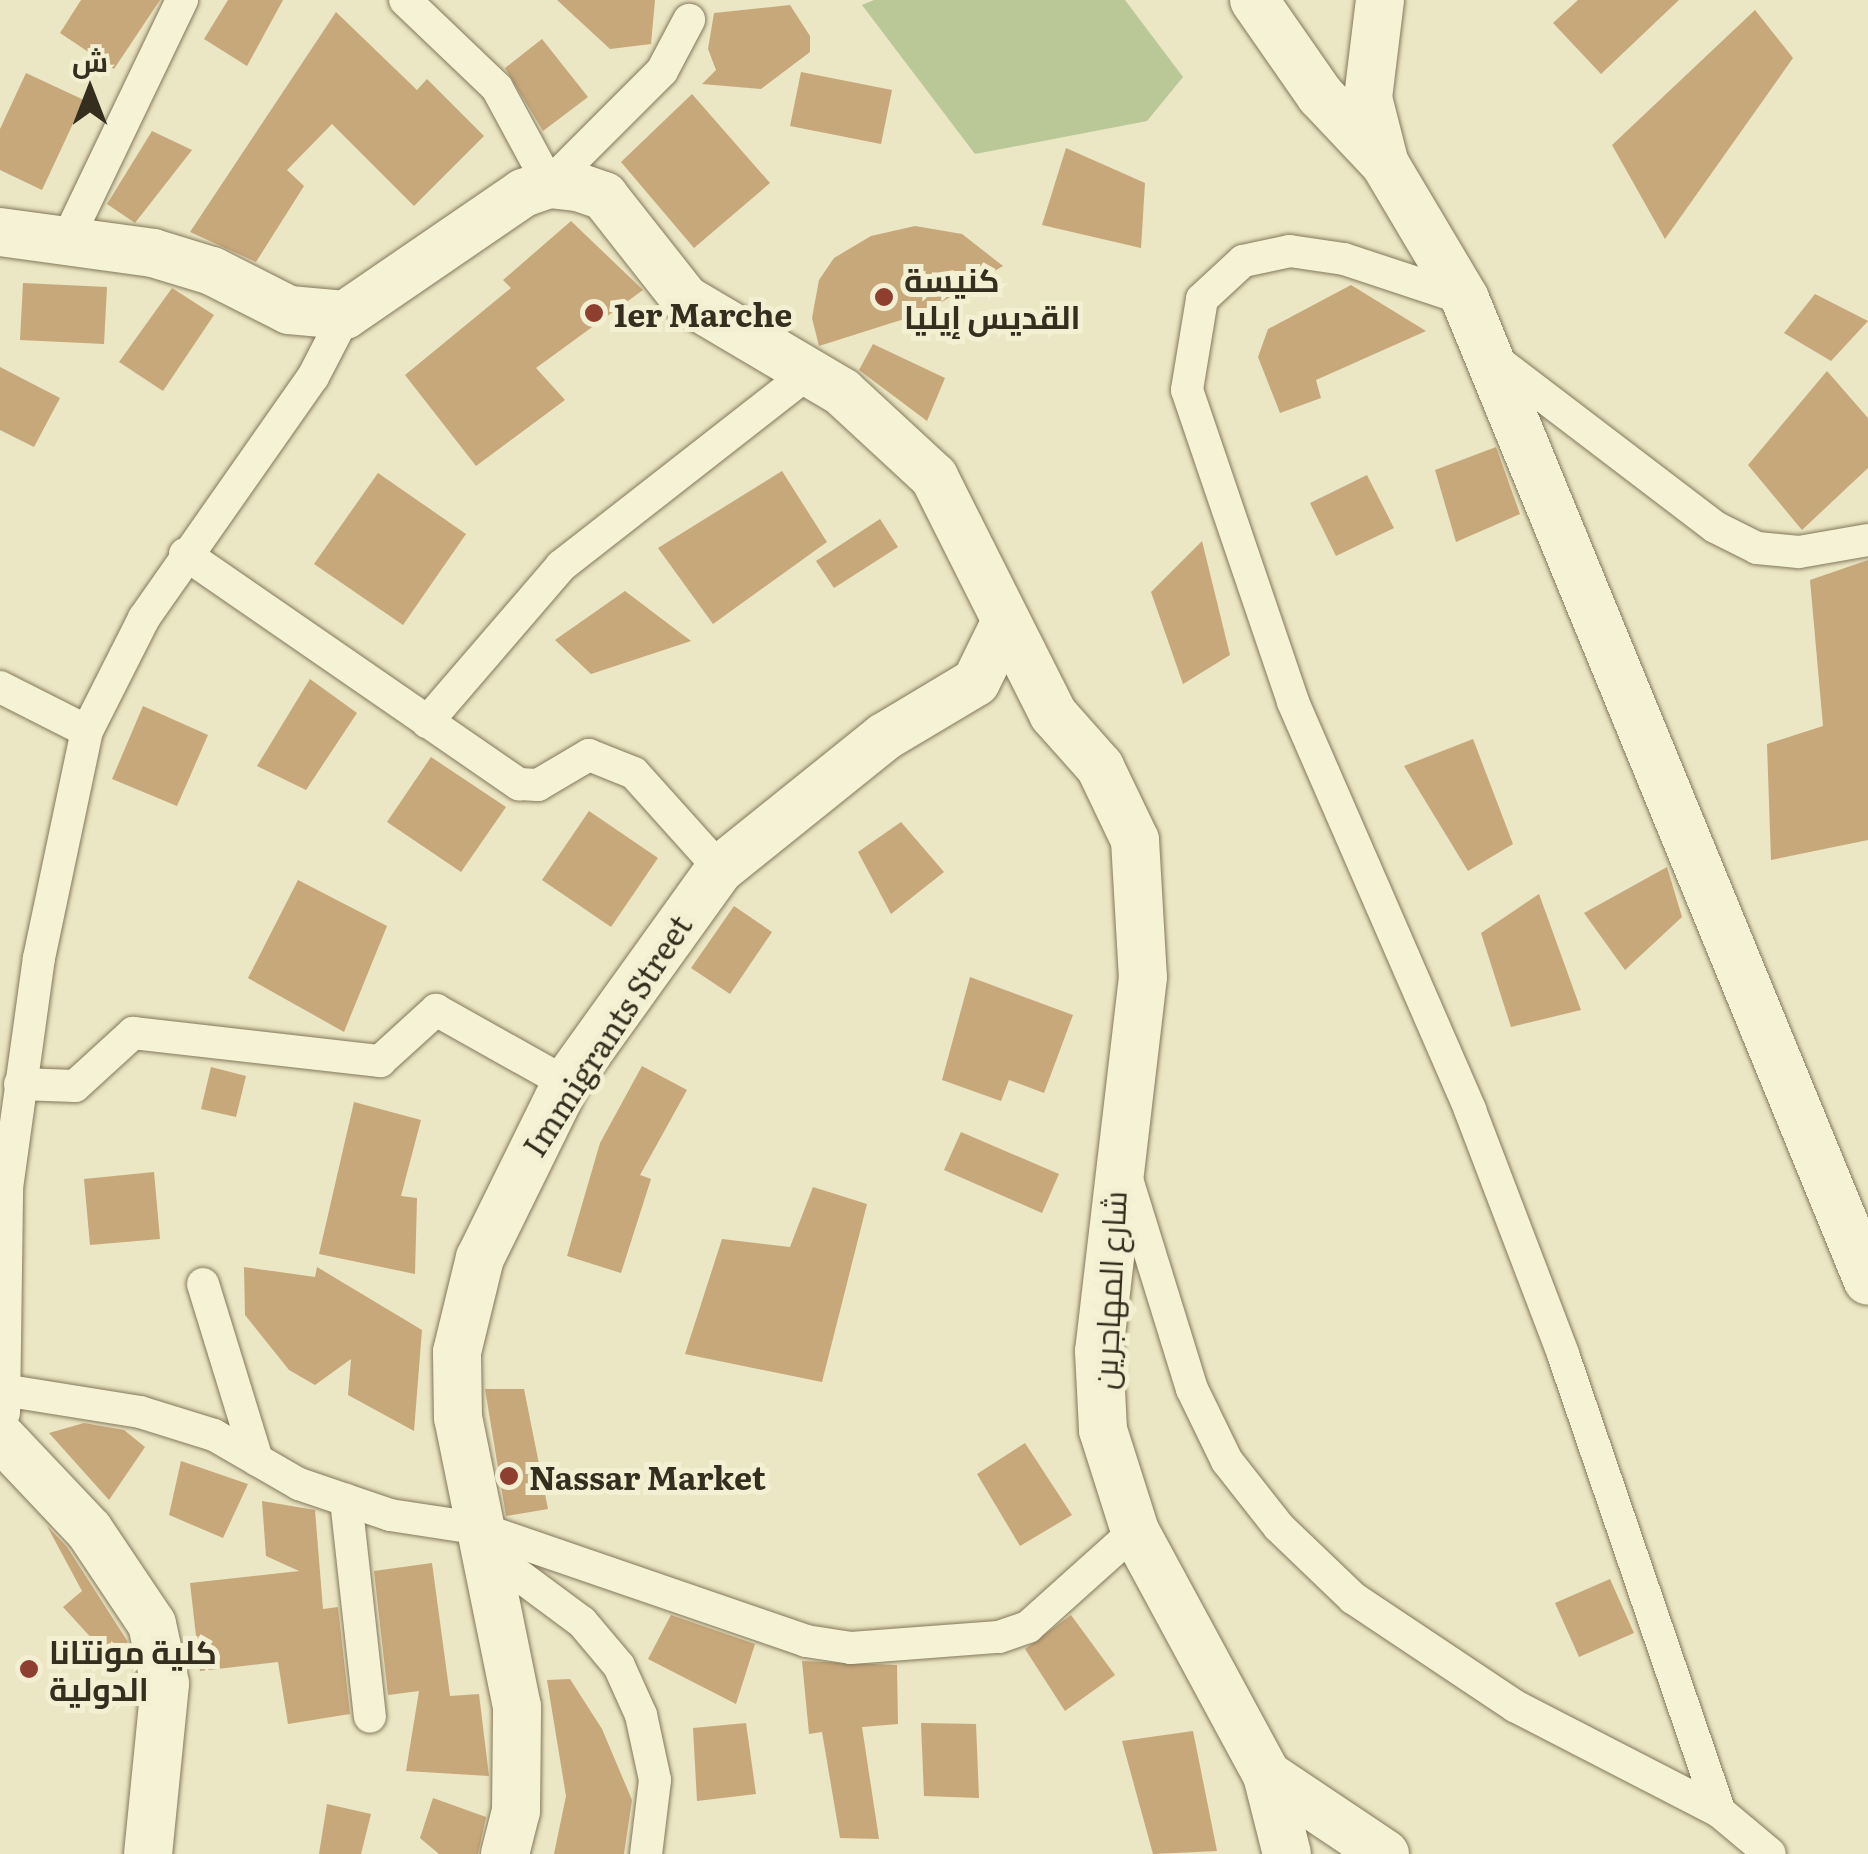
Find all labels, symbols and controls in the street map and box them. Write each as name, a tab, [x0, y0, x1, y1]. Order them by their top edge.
text: ش	[72, 39, 108, 81]
north arrow	[40, 40, 140, 140]
place label: كنيسة القديس إيليا	[904, 260, 1081, 335]
marker: كنيسة القديس إيليا	[873, 286, 895, 308]
place label: 1er Marche	[614, 294, 792, 332]
marker: 1er Marche	[583, 302, 605, 324]
street label: Immigrants Street	[514, 907, 698, 1163]
street label: شارع المهاجرين	[1084, 1190, 1132, 1390]
place label: Nassar Market	[529, 1457, 766, 1495]
marker: Nassar Market	[498, 1465, 520, 1487]
place label: كلية مونتانا الدولية	[49, 1632, 217, 1707]
marker: كلية مونتانا الدولية	[18, 1658, 40, 1680]

